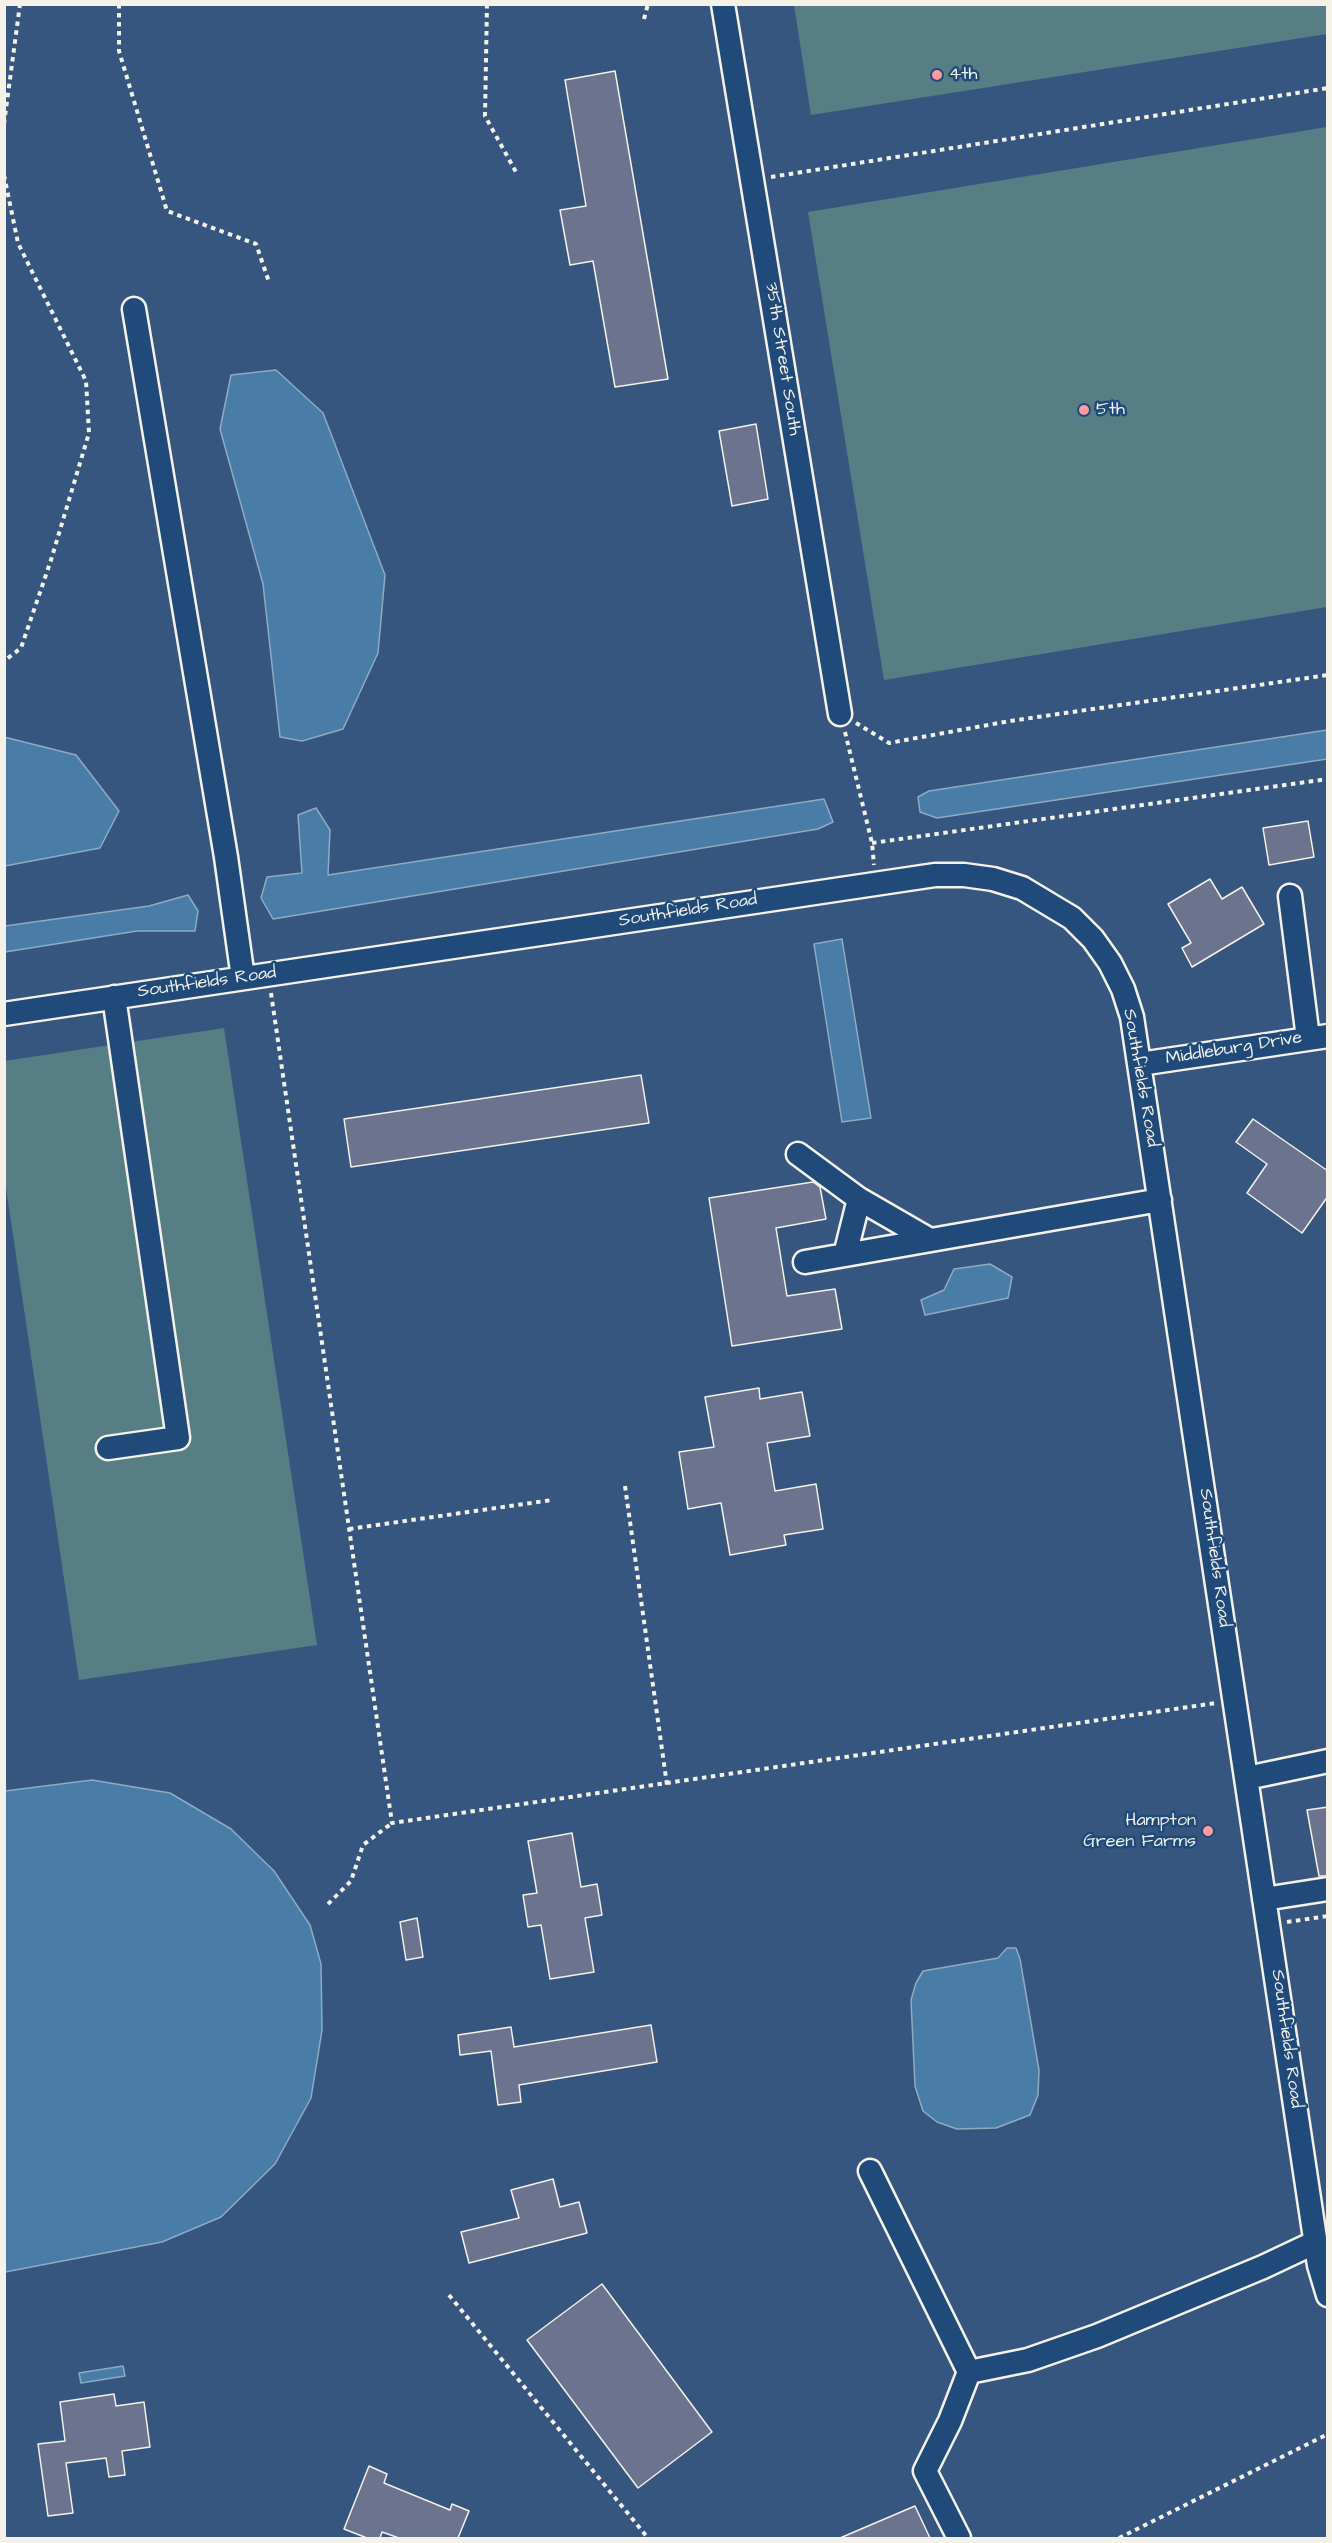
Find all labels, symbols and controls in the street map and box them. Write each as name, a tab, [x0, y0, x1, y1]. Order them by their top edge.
place label: 4th	[949, 64, 977, 86]
marker: 4th	[930, 68, 944, 82]
street label: 35th Street South	[759, 281, 805, 437]
place label: 5th	[1096, 399, 1125, 421]
marker: 5th	[1077, 403, 1091, 417]
street label: Southfields Road	[617, 889, 759, 933]
street label: Southfields Road	[136, 963, 278, 1003]
street label: Southfields Road	[1117, 1007, 1163, 1149]
street label: Middleburg Drive	[1164, 1028, 1304, 1070]
street label: Southfields Road	[1194, 1487, 1234, 1629]
place label: Hampton Green Farms	[1083, 1810, 1196, 1852]
marker: Hampton Green Farms	[1201, 1824, 1215, 1838]
street label: Southfields Road	[1266, 1968, 1306, 2110]

